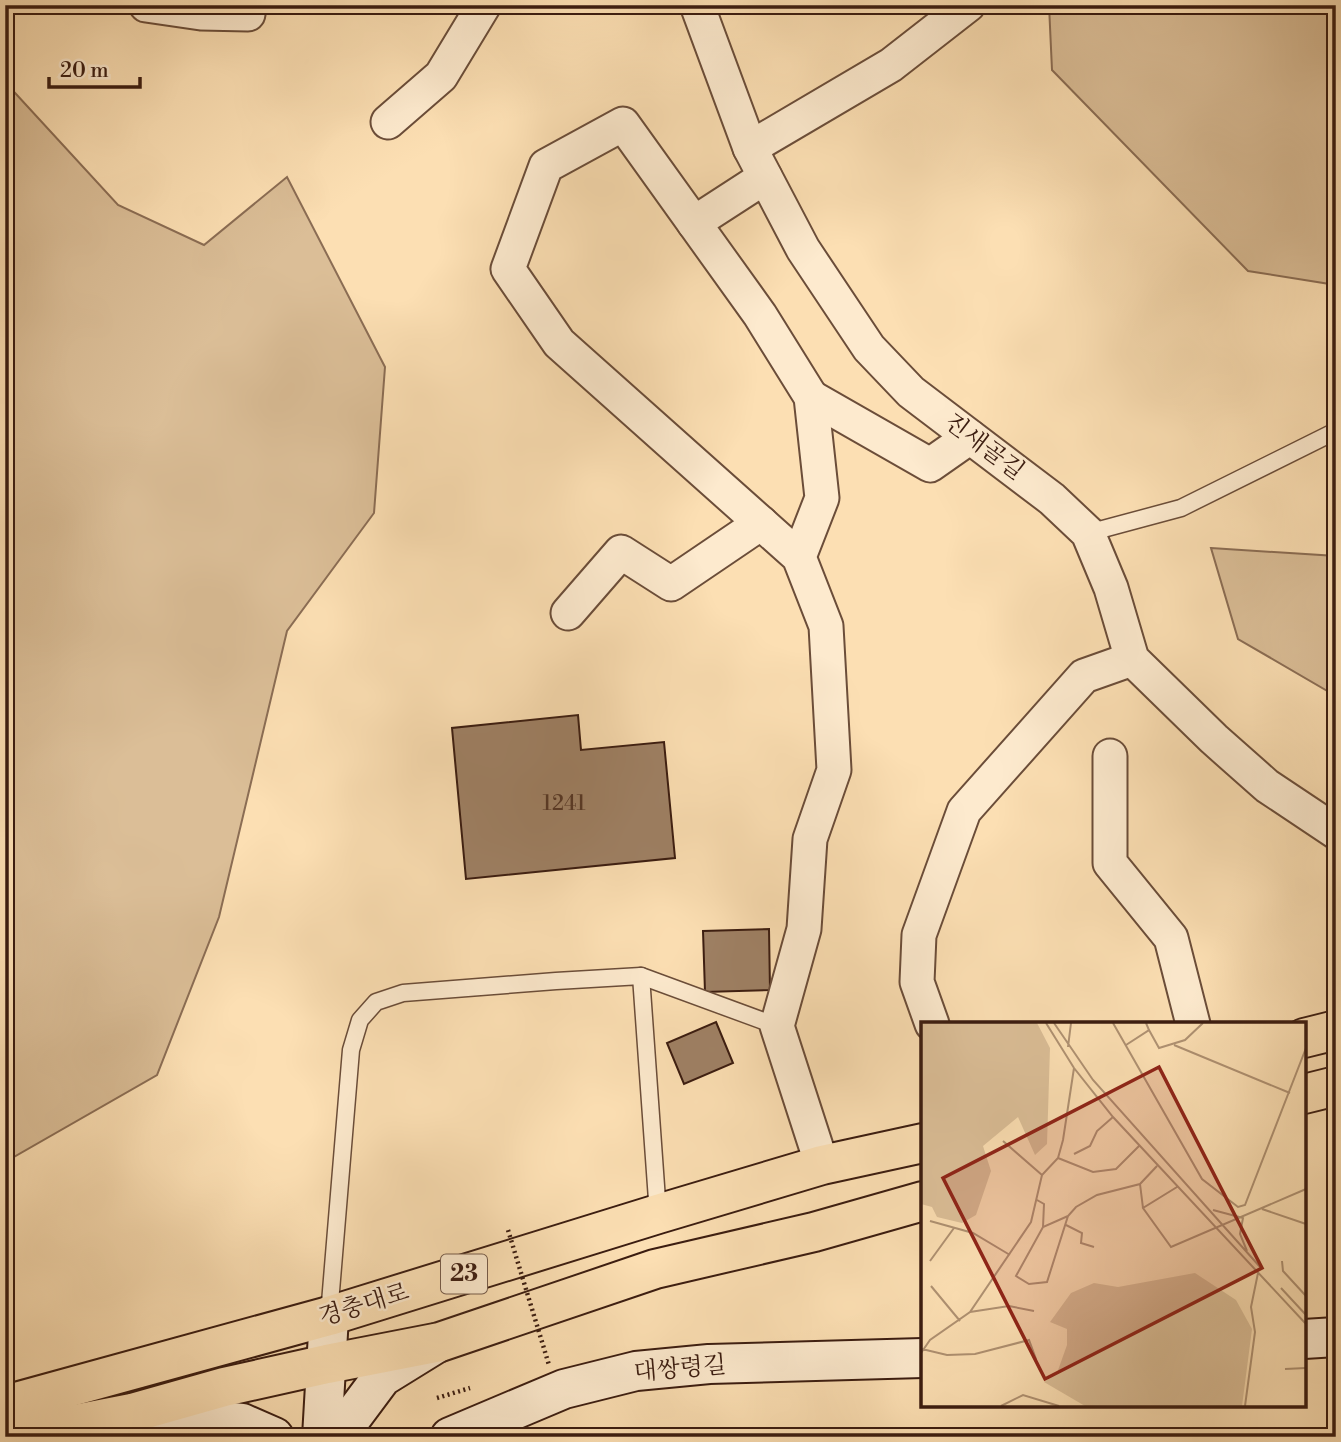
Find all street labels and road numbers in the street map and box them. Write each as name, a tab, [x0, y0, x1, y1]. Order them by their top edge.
street label: 진새골길	[938, 407, 1030, 487]
road number: 23	[441, 1254, 487, 1294]
street label: 경충대로	[315, 1277, 413, 1333]
street label: 대쌍령길	[632, 1350, 728, 1388]

